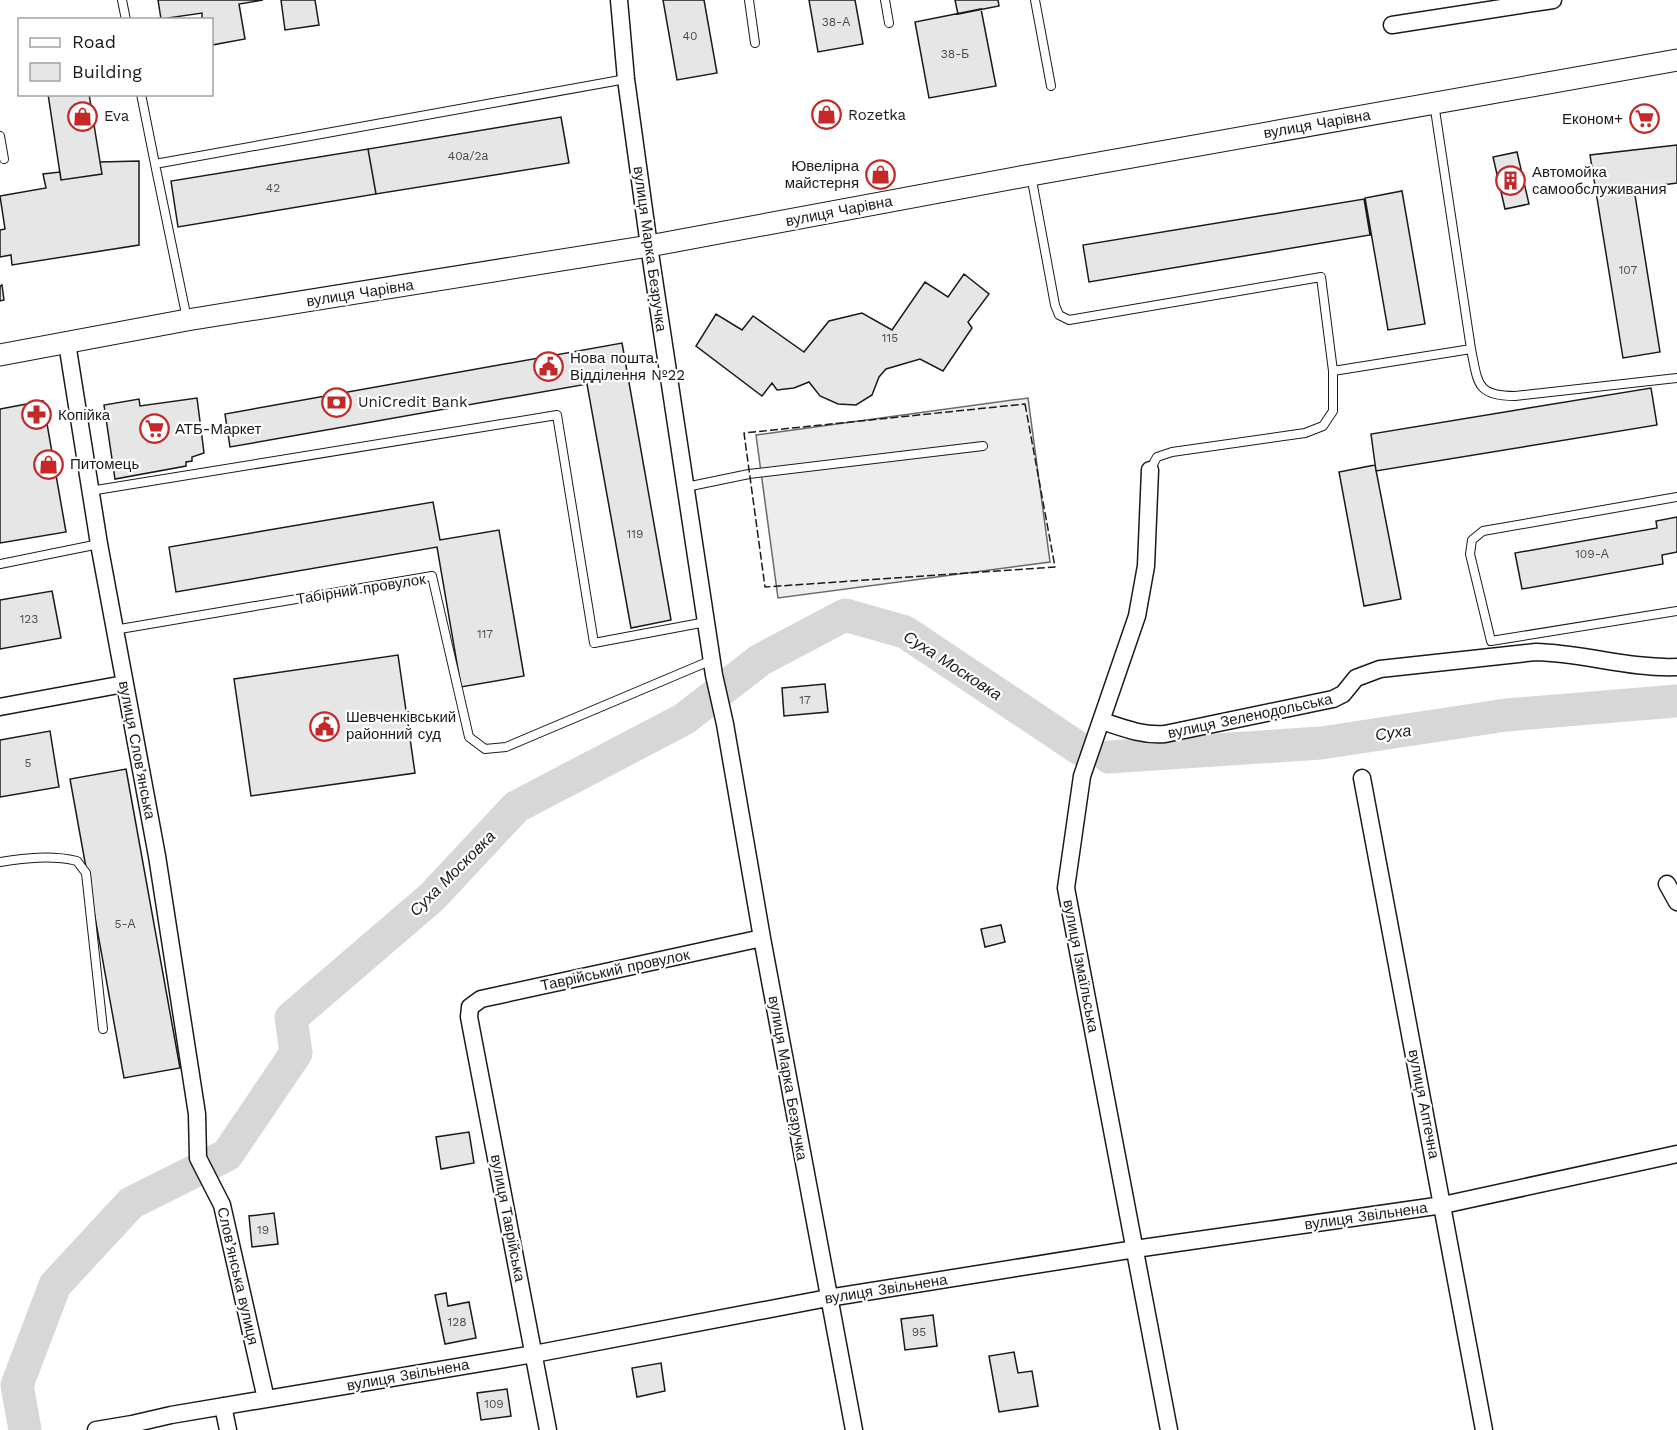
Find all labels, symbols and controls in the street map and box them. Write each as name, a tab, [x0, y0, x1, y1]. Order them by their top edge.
house number: 38-А	[822, 15, 850, 29]
legend	[18, 18, 213, 96]
house number: 40	[683, 29, 697, 43]
text: Road	[72, 31, 116, 52]
house number: 38-Б	[941, 47, 969, 61]
text: Building	[72, 61, 142, 82]
shop icon: Rozetka	[811, 99, 843, 131]
shop icon: Eva	[67, 100, 99, 132]
supermarket icon: Економ+	[1628, 103, 1660, 135]
place label: Rozetka	[848, 106, 907, 124]
street label: вулиця Чарівна	[1262, 106, 1373, 142]
place label: Eva	[104, 107, 130, 125]
place label: Економ+	[1562, 110, 1623, 128]
house number: 40а/2а	[448, 149, 489, 163]
place label: Ювелірна майстерня	[785, 157, 860, 192]
shop icon: Ювелірна майстерня	[864, 159, 896, 191]
place label: Автомойка самообслуживания	[1532, 163, 1667, 198]
street label: вулиця Марка Безручка	[629, 165, 671, 334]
building icon: Автомойка самообслуживания	[1495, 165, 1527, 197]
house number: 42	[266, 181, 280, 195]
street label: вулиця Чарівна	[784, 192, 895, 230]
house number: 107	[1619, 263, 1638, 277]
street label: вулиця Чарівна	[305, 276, 416, 310]
house number: 115	[882, 331, 898, 345]
place label: Нова пошта. Відділення №22	[570, 349, 685, 384]
public building icon: Нова пошта. Відділення №22	[533, 351, 565, 383]
bank icon: UniCredit Bank	[321, 386, 353, 418]
place label: UniCredit Bank	[358, 393, 468, 411]
pharmacy icon: Копійка	[21, 399, 53, 431]
place label: Копійка	[58, 406, 111, 424]
supermarket icon: АТБ-Маркет	[138, 413, 170, 445]
place label: АТБ-Маркет	[175, 420, 261, 438]
shop icon: Питомець	[33, 448, 65, 480]
place label: Питомець	[70, 455, 139, 473]
house number: 119	[627, 527, 643, 541]
house number: 109-А	[1575, 547, 1609, 561]
street label: Табірний провулок	[295, 570, 427, 608]
house number: 123	[20, 612, 38, 626]
house number: 117	[477, 627, 493, 641]
water label: Суха Московка	[900, 627, 1005, 704]
street label: вулиця Слов’янська	[115, 679, 159, 821]
street label: вулиця Зеленодольська	[1166, 690, 1335, 742]
house number: 17	[799, 693, 811, 707]
place label: Шевченківський районний суд	[346, 708, 456, 743]
public building icon: Шевченківський районний суд	[309, 710, 341, 742]
water label: Суха	[1374, 721, 1412, 744]
house number: 5	[25, 756, 32, 770]
water label: Суха Московка	[406, 827, 499, 920]
street label: вулиця Ізмаїльська	[1059, 898, 1103, 1034]
house number: 5-А	[114, 917, 136, 931]
street label: Таврійський провулок	[539, 945, 692, 995]
street label: вулиця Марка Безручка	[765, 994, 811, 1162]
street label: вулиця Аптечна	[1405, 1048, 1444, 1161]
street label: вулиця Таврійська	[487, 1153, 529, 1284]
street label: вулиця Звільнена	[1303, 1198, 1429, 1234]
street label: Слов’янська вулиця	[213, 1205, 263, 1347]
house number: 19	[257, 1223, 269, 1237]
street label: вулиця Звільнена	[823, 1270, 949, 1308]
house number: 128	[447, 1315, 467, 1329]
house number: 95	[912, 1325, 926, 1339]
street label: вулиця Звільнена	[345, 1355, 471, 1395]
house number: 109	[484, 1397, 504, 1411]

